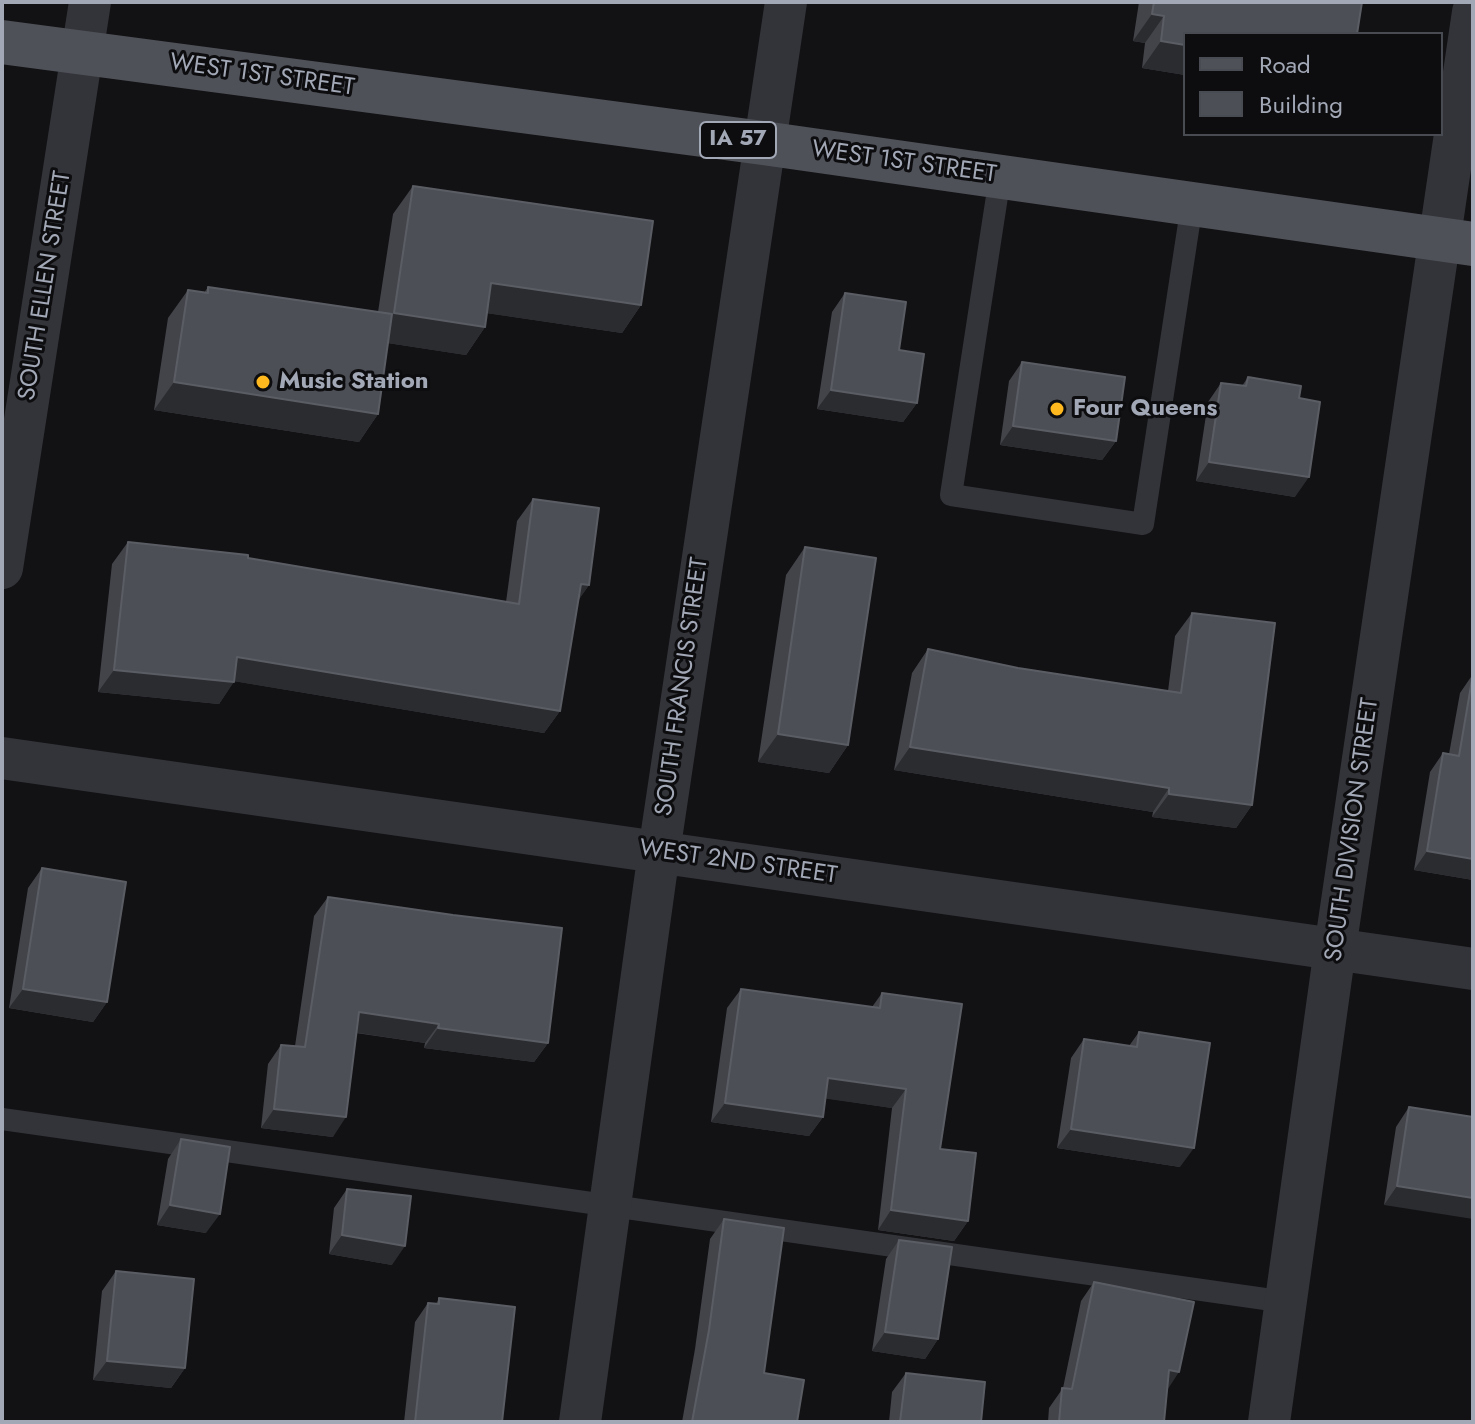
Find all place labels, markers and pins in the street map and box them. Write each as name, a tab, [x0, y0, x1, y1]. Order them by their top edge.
place label: Music Station	[279, 368, 429, 396]
marker: Music Station	[254, 373, 272, 391]
place label: Four Queens	[1073, 395, 1217, 423]
marker: Four Queens	[1048, 400, 1066, 418]

